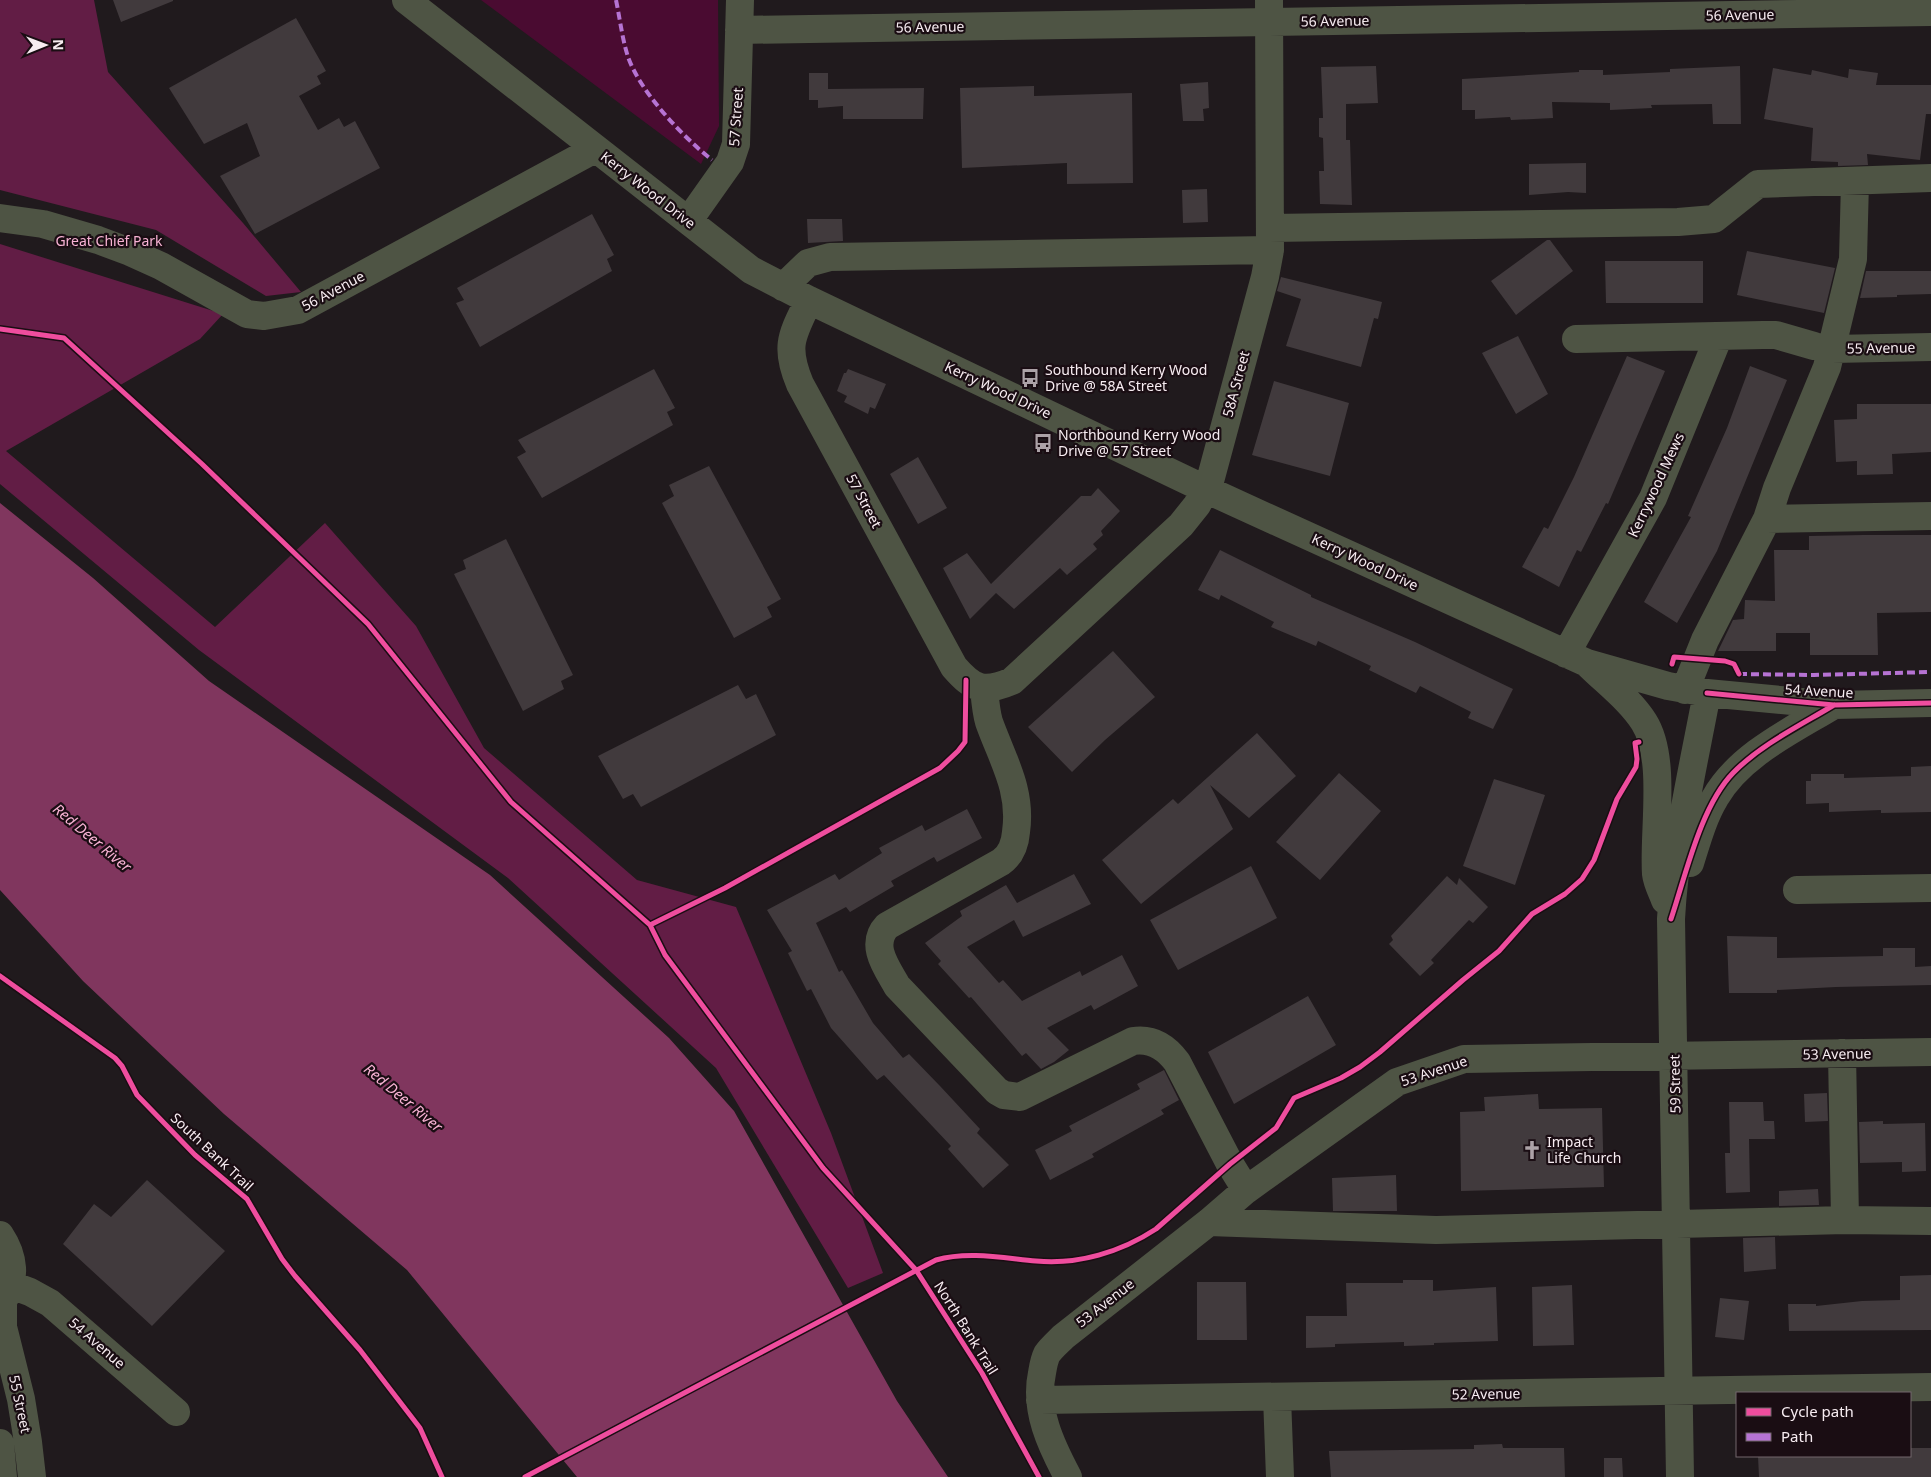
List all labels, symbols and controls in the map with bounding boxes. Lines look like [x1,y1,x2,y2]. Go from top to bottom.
street label: 56 Avenue [1705,4,1775,25]
street label: 56 Avenue [1300,10,1370,31]
street label: 56 Avenue [895,16,965,37]
north arrow [20,20,70,70]
text: N [49,39,68,51]
street label: 57 Street [724,87,747,147]
street label: Kerry Wood Drive [597,147,700,233]
park label: Great Chief Park [55,231,163,250]
street label: 56 Avenue [298,266,368,315]
street label: 55 Avenue [1846,337,1916,358]
street label: 58A Street [1218,349,1253,419]
street label: Kerry Wood Drive [942,357,1055,423]
place label: Southbound Kerry Wood Drive @ 58A Street [1045,360,1207,395]
bus stop icon: Southbound Kerry Wood Drive @ 58A Street [1019,367,1041,389]
place label: Northbound Kerry Wood Drive @ 57 Street [1058,425,1220,460]
street label: Kerrywood Mews [1623,429,1688,540]
bus stop icon: Northbound Kerry Wood Drive @ 57 Street [1032,432,1054,454]
street label: 57 Street [842,470,887,531]
street label: Kerry Wood Drive [1309,529,1422,595]
street label: 54 Avenue [1784,679,1854,702]
water label: Red Deer River [49,799,137,877]
street label: 53 Avenue [1802,1043,1872,1064]
street label: 53 Avenue [1398,1051,1470,1090]
street label: 59 Street [1664,1054,1685,1114]
water label: Red Deer River [360,1059,448,1137]
street label: South Bank Trail [167,1108,258,1195]
place label: Impact Life Church [1547,1132,1621,1167]
church icon: Impact Life Church [1521,1139,1543,1161]
street label: 53 Avenue [1072,1274,1138,1331]
street label: North Bank Trail [930,1277,1003,1378]
street label: 54 Avenue [65,1313,130,1372]
street label: 55 Street [5,1373,36,1435]
street label: 52 Avenue [1451,1383,1521,1404]
legend [1736,1392,1911,1457]
text: Cycle path [1781,1401,1854,1421]
text: Path [1781,1426,1813,1446]

